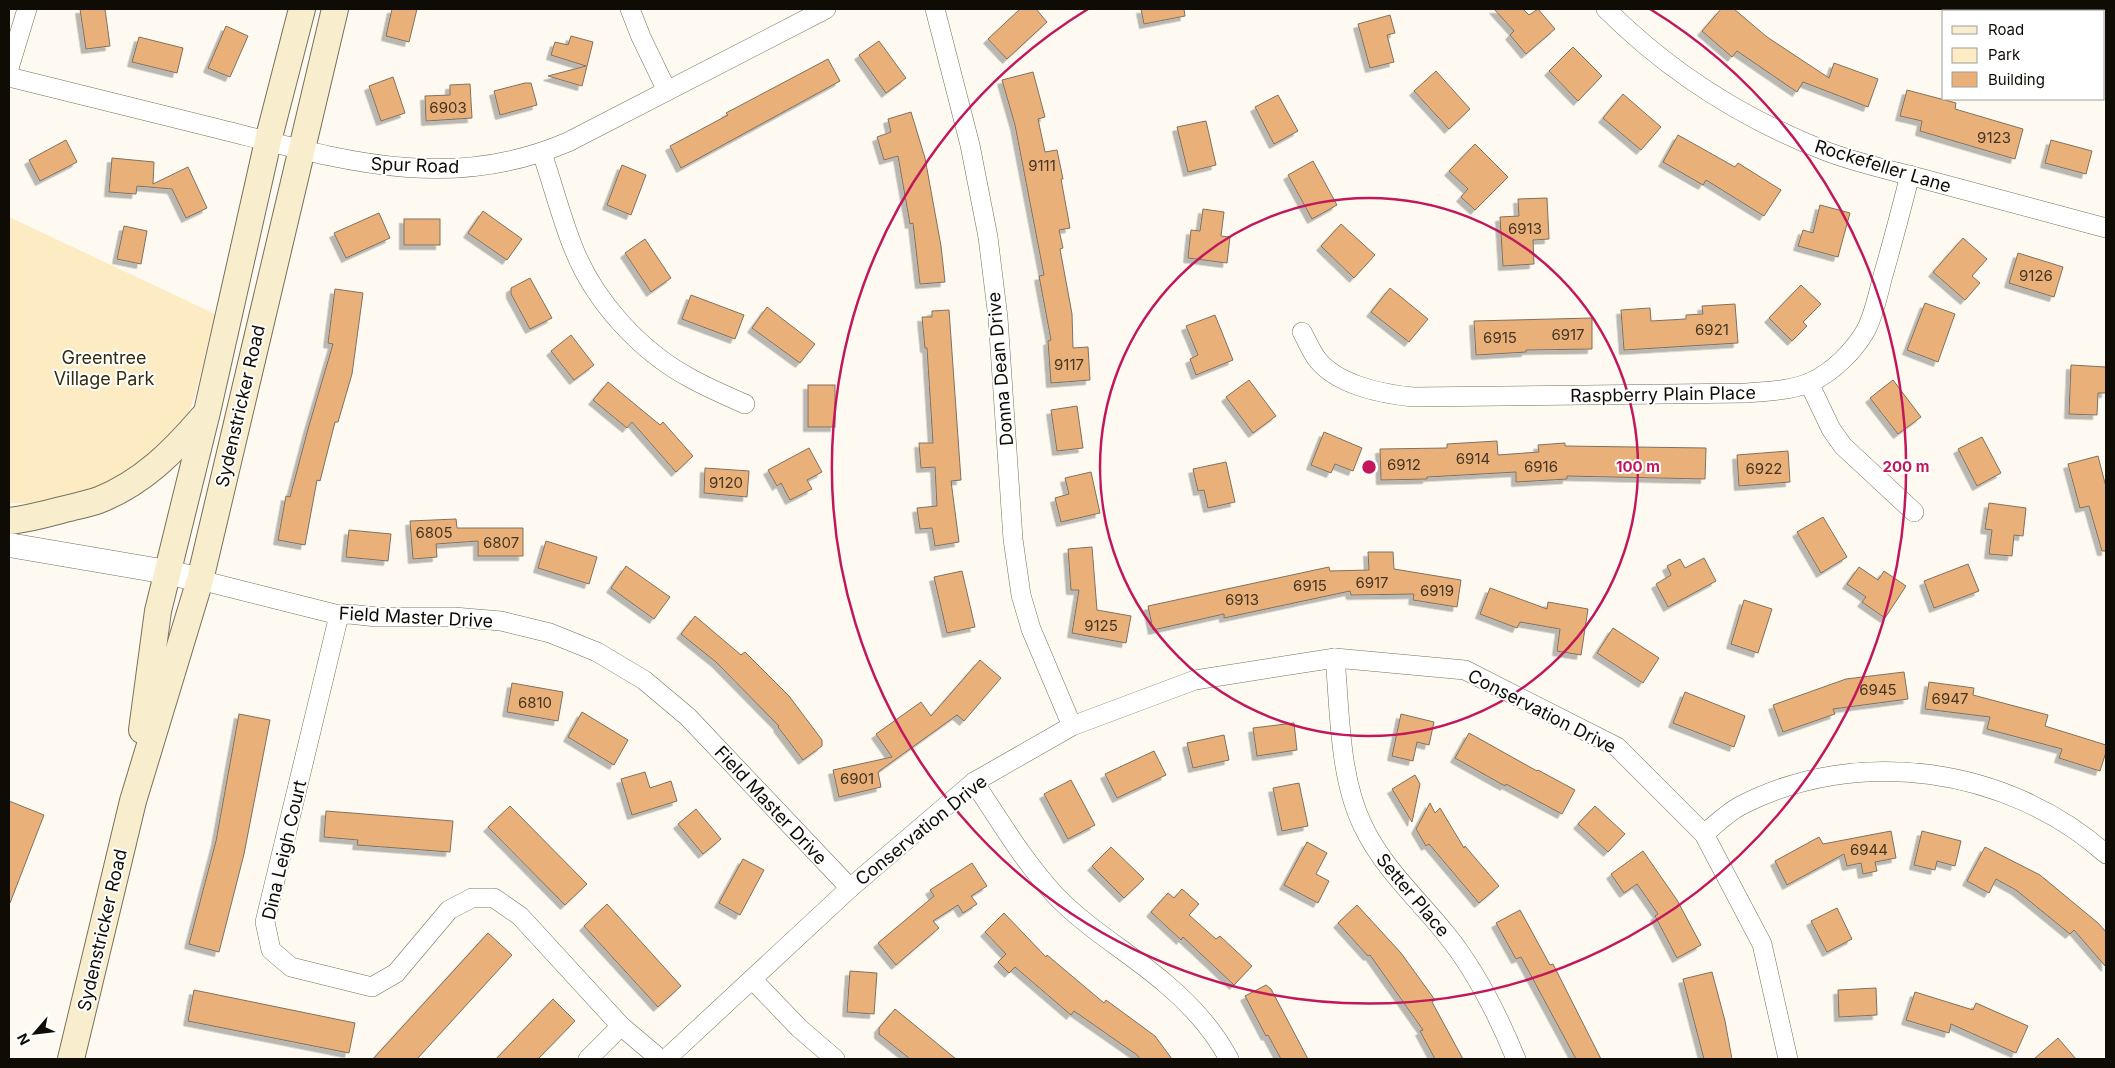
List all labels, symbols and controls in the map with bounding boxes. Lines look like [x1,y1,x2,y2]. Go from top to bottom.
legend [1942,10,2105,100]
text: Road [1988,20,2024,39]
text: Park [1988,45,2021,64]
text: Building [1988,70,2045,89]
house number: 6903 [429,98,467,117]
house number: 9123 [1977,128,2011,147]
street label: Rockefeller Lane [1812,135,1954,197]
street label: Spur Road [370,153,460,177]
house number: 9111 [1028,156,1056,175]
house number: 6913 [1508,219,1542,238]
house number: 9126 [2019,266,2053,285]
street label: Donna Dean Drive [983,291,1017,447]
house number: 6921 [1695,320,1729,339]
street label: Sydenstricker Road [211,323,269,489]
house number: 6917 [1551,325,1585,344]
house number: 6915 [1483,328,1517,347]
park label: Greentree Village Park [54,347,154,389]
house number: 9117 [1054,355,1084,374]
street label: Raspberry Plain Place [1570,382,1756,406]
house number: 6914 [1456,449,1490,468]
house number: 6912 [1387,455,1421,474]
house number: 6916 [1524,457,1558,476]
text: 100 m [1616,457,1660,476]
text: 200 m [1883,457,1929,476]
centre of rings [1360,458,1378,476]
house number: 6922 [1746,459,1782,478]
house number: 9120 [709,473,743,492]
house number: 6805 [415,523,453,542]
house number: 6807 [483,533,519,552]
house number: 6917 [1355,573,1389,592]
house number: 6915 [1293,576,1327,595]
house number: 6919 [1420,581,1454,600]
house number: 6913 [1225,590,1259,609]
street label: Field Master Drive [338,602,494,632]
house number: 9125 [1084,616,1118,635]
street label: Conservation Drive [1465,665,1619,757]
house number: 6945 [1859,680,1897,699]
house number: 6947 [1932,689,1968,708]
house number: 6810 [518,693,552,712]
street label: Field Master Drive [711,741,831,869]
house number: 6901 [840,769,874,788]
street label: Conservation Drive [851,770,991,890]
street label: Dina Leigh Court [258,778,310,922]
house number: 6944 [1850,840,1888,859]
street label: Sydenstricker Road [73,847,131,1013]
street label: Setter Place [1372,849,1454,941]
north arrow [10,1008,60,1058]
text: N [13,1031,33,1048]

